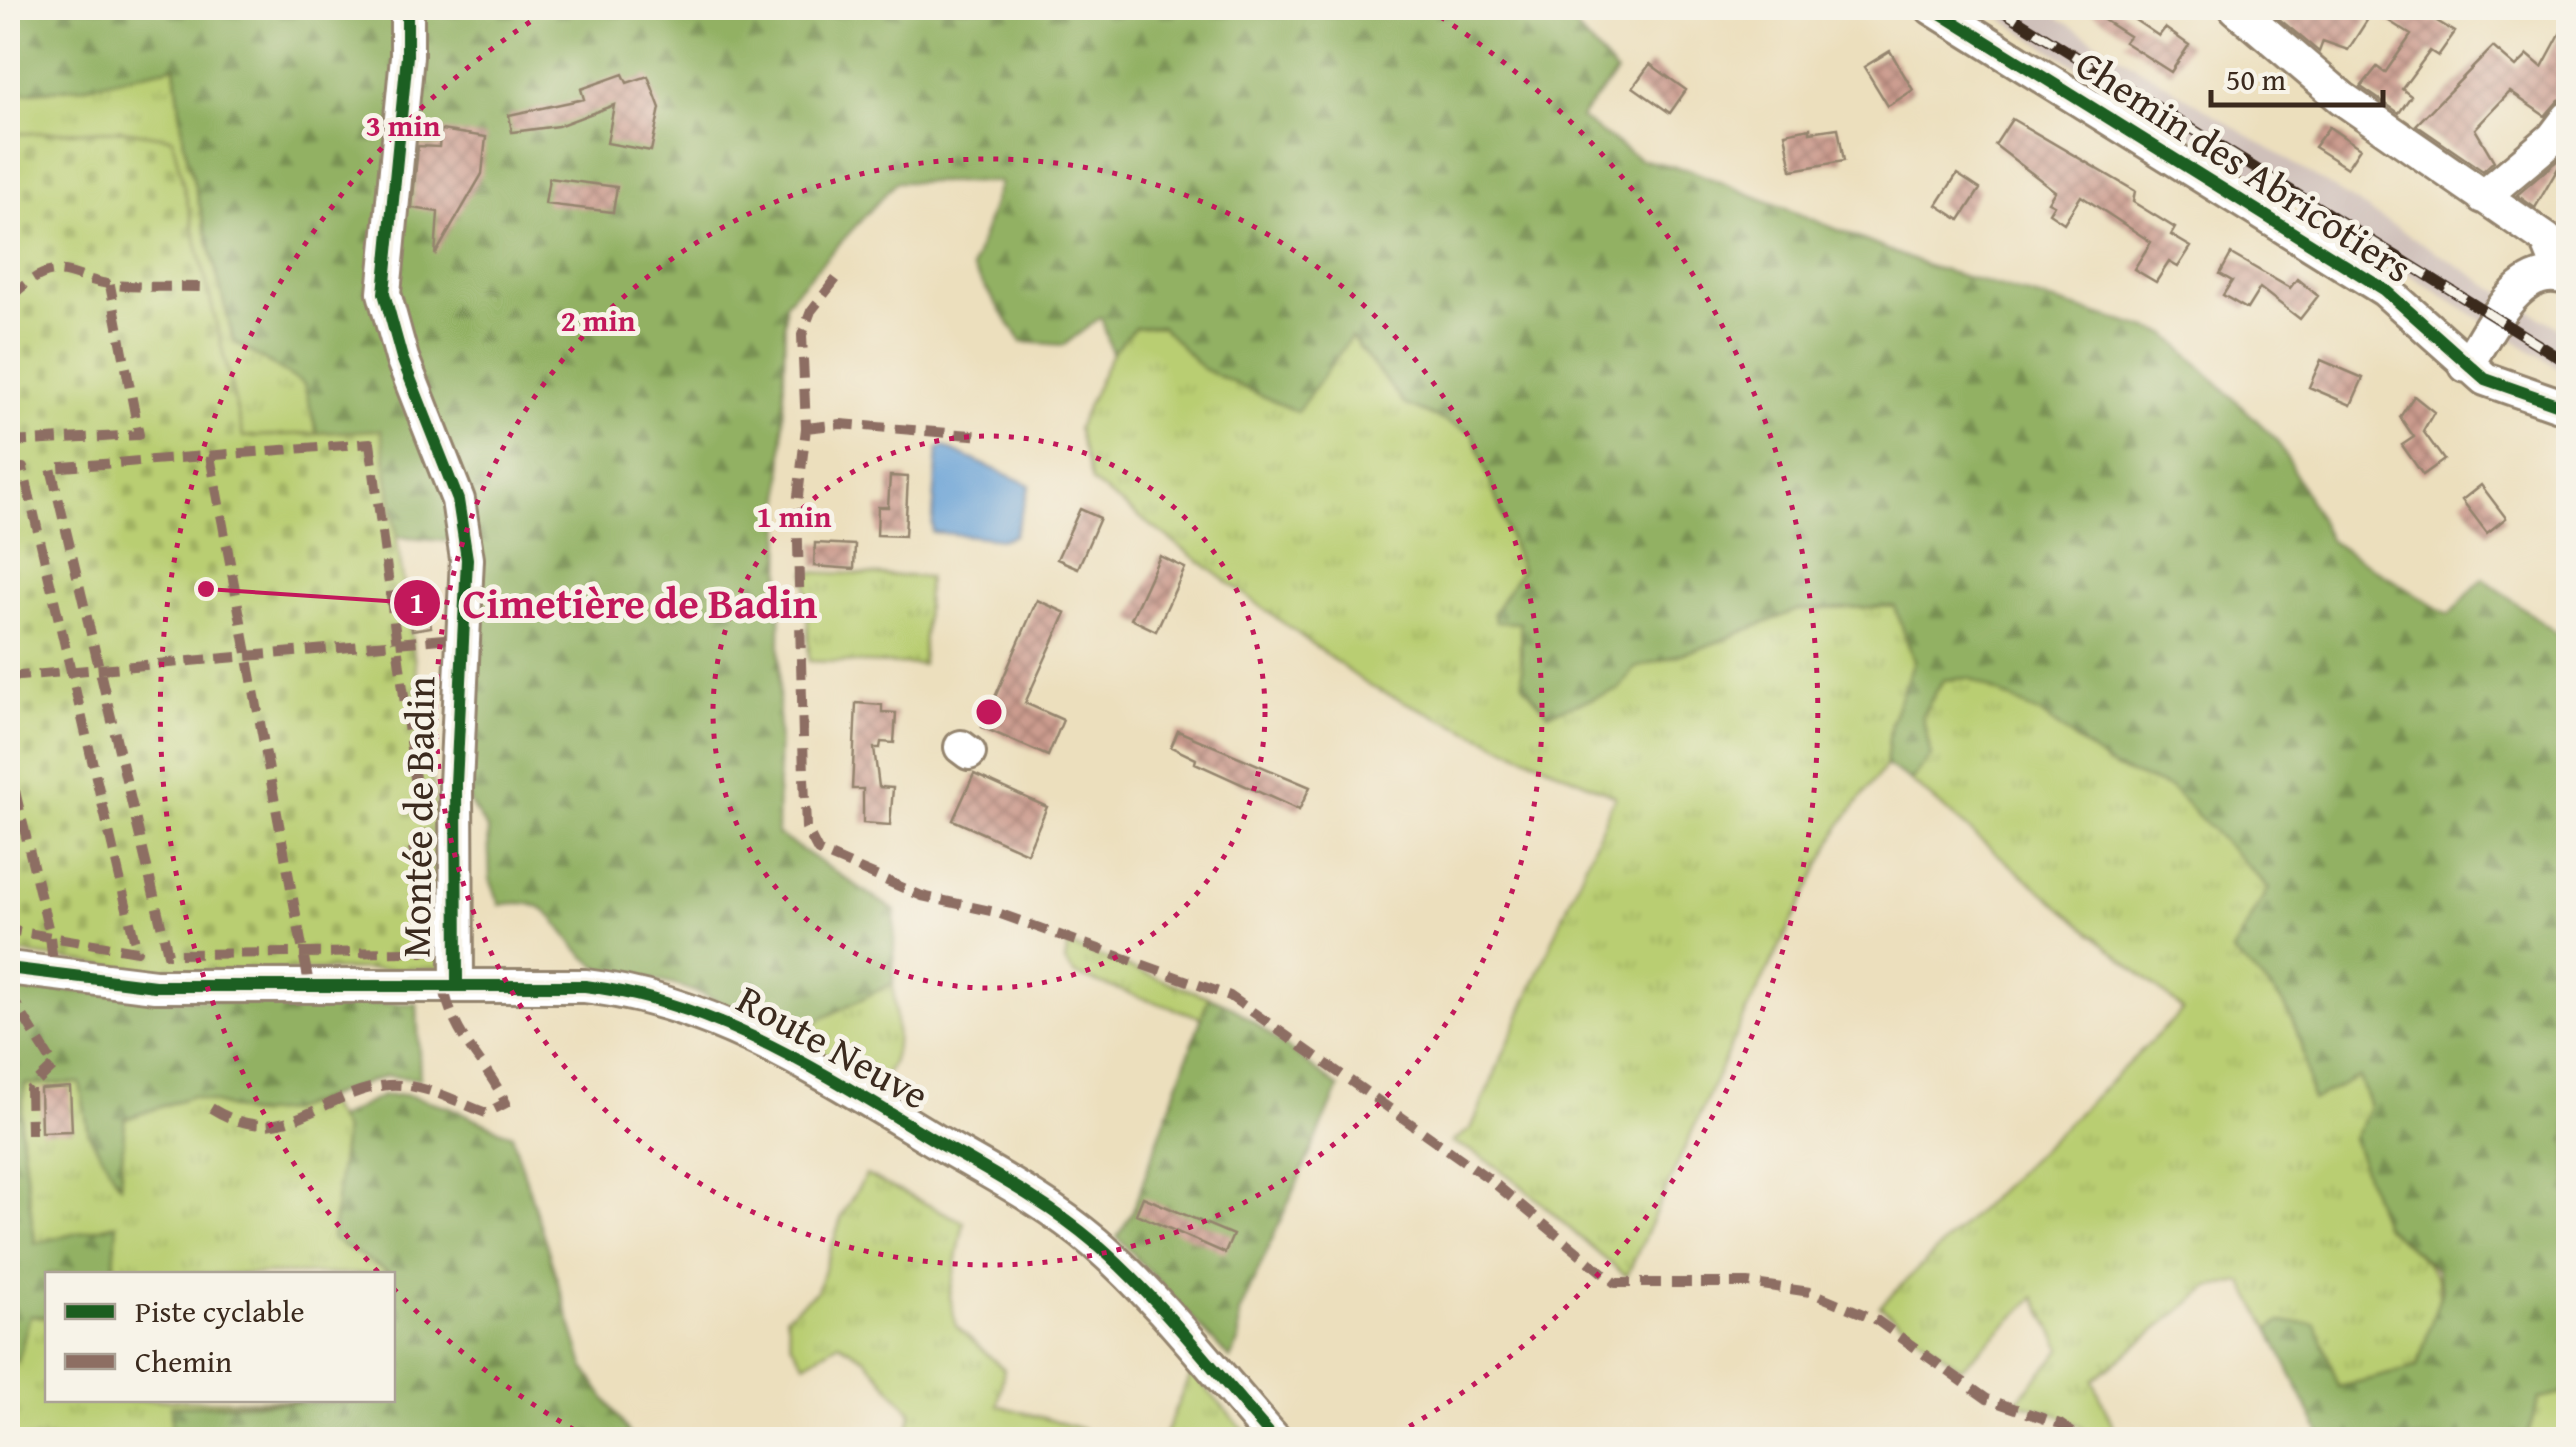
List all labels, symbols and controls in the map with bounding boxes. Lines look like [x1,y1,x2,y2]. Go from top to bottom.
street label: Chemin des Abricotiers [2065,35,2424,297]
scale bar [2211,45,2384,107]
text: 50 m [2226,57,2286,101]
text: 3 min [366,103,441,147]
text: 2 min [561,298,636,342]
text: 1 min [757,494,832,538]
callout: Cimetière de Badin [392,567,837,639]
text: Cimetière de Badin [463,572,818,633]
text: 1 [409,580,425,624]
street label: Montée de Badin [386,676,449,958]
centre of rings [971,694,1007,730]
street label: Route Neuve [727,970,940,1124]
legend [45,1272,395,1402]
text: Piste cyclable [135,1289,304,1333]
text: Chemin [135,1339,232,1383]

